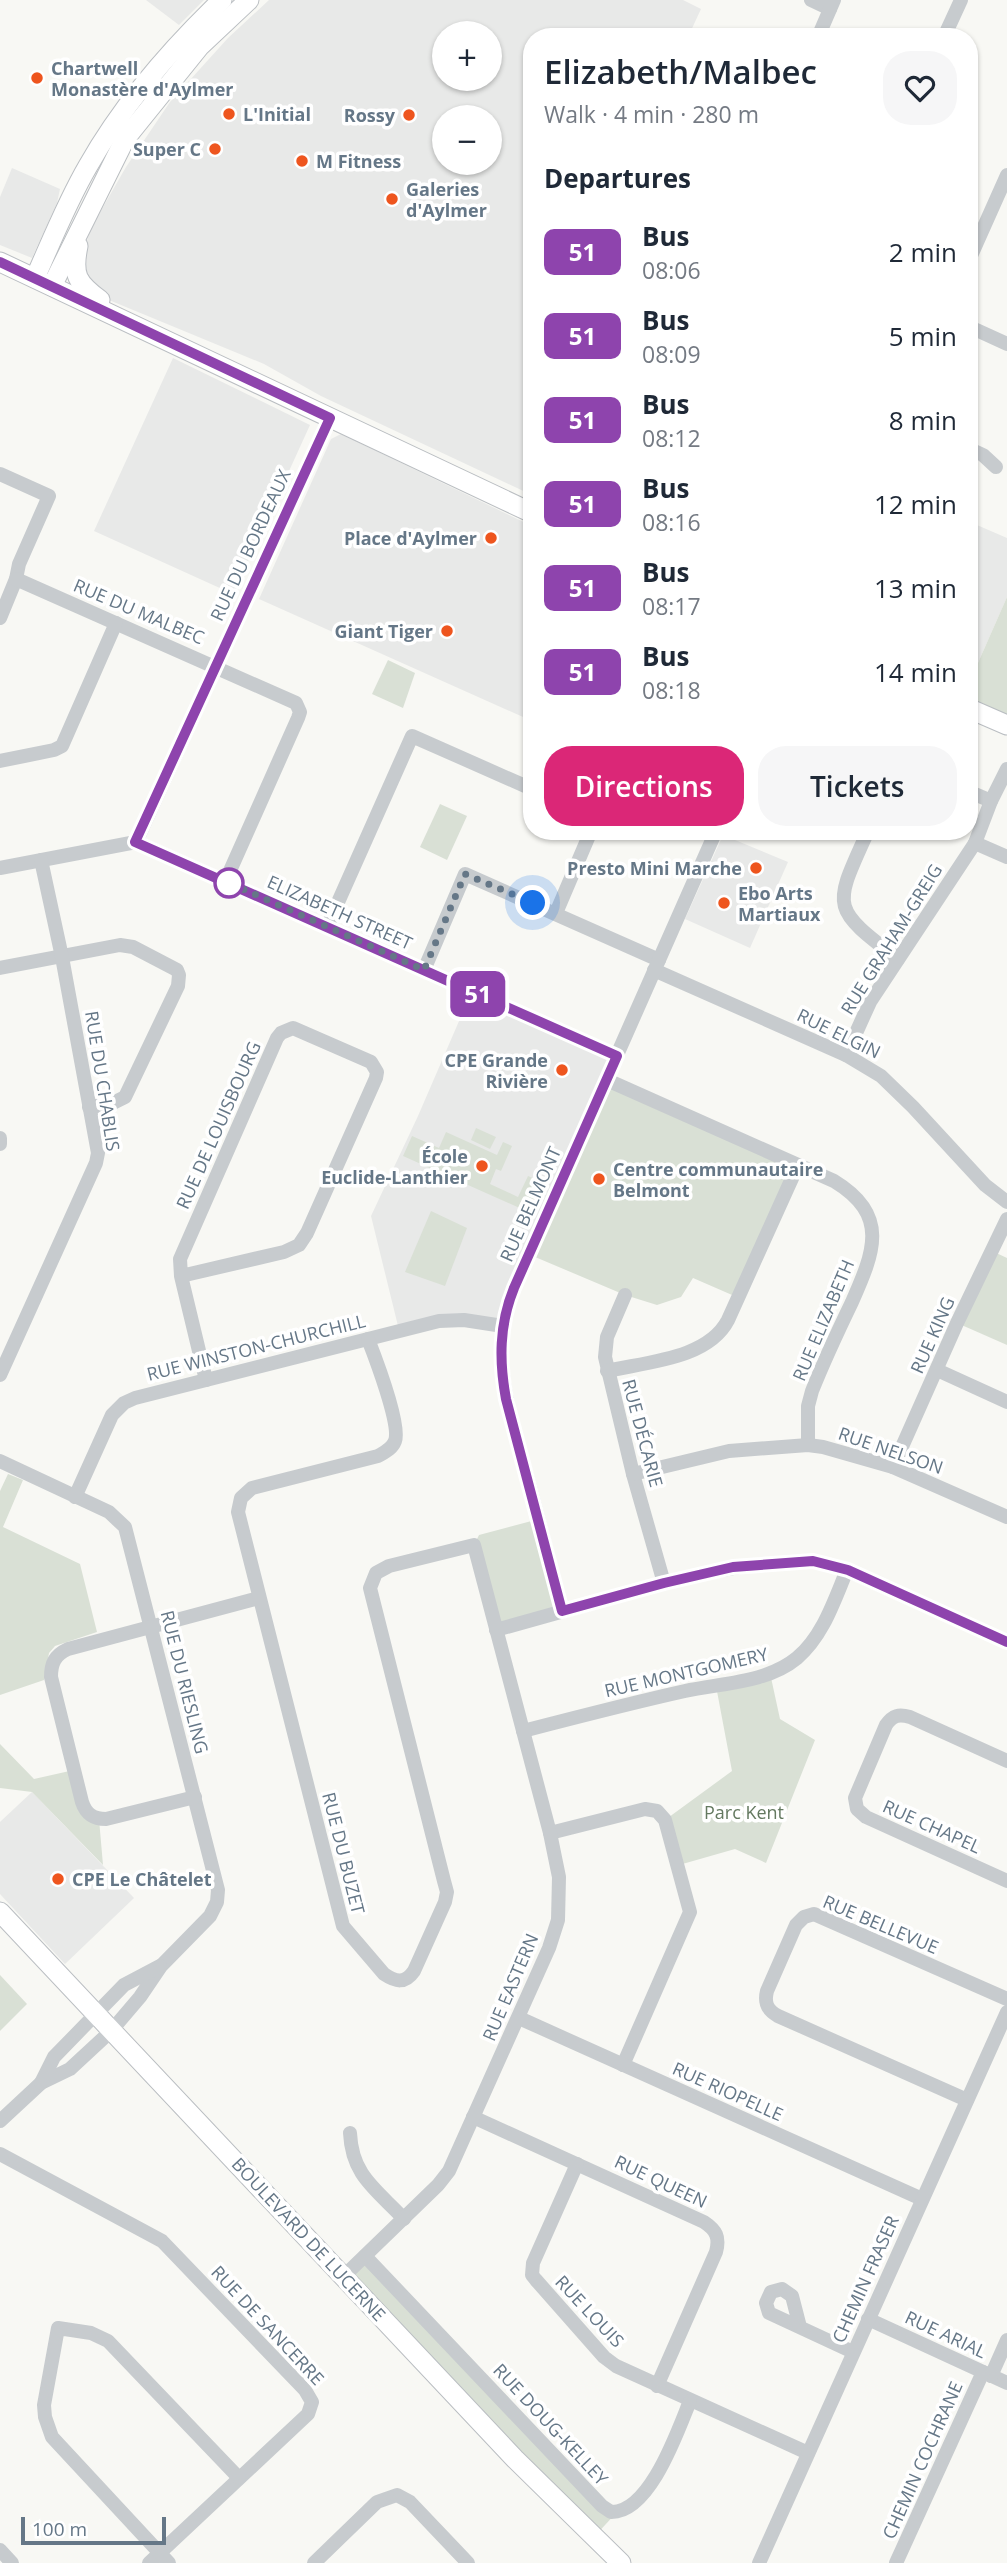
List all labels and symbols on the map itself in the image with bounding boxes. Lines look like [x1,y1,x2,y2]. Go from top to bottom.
place label: Chartwell Monastère d'Aylmer [51,56,234,101]
marker: Chartwell Monastère d'Aylmer [29,70,45,86]
place label: L'Initial [243,102,311,126]
place label: Rossy [344,103,396,127]
marker: L'Initial [221,106,237,122]
marker: Rossy [401,107,417,123]
place label: Super C [133,137,201,161]
marker: Super C [207,141,223,157]
place label: M Fitness [316,149,401,173]
marker: M Fitness [294,153,310,169]
place label: Galeries d'Aylmer [406,177,487,222]
marker: Galeries d'Aylmer [384,191,400,207]
street label: RUE DU BORDEAUX [204,465,296,625]
place label: Place d'Aylmer [344,526,477,550]
marker: Place d'Aylmer [483,530,499,546]
street label: RUE DU MALBEC [70,573,208,649]
place label: Giant Tiger [334,619,433,643]
marker: Giant Tiger [439,623,455,639]
place label: Presto Mini Marche [567,856,742,880]
street label: RUE GRAHAM-GREIG [835,859,947,1019]
marker: Presto Mini Marche [748,860,764,876]
unlabelled marker [214,868,244,898]
street label: ELIZABETH STREET [264,869,416,955]
place label: Ebo Arts Martiaux [738,881,821,926]
your location [515,885,550,920]
marker: Ebo Arts Martiaux [716,895,732,911]
line badge: 51 [447,971,510,1017]
street label: RUE ELGIN [793,1002,885,1064]
street label: RUE DU CHABLIS [80,1009,126,1153]
street label: RUE DE LOUISBOURG [170,1037,266,1213]
place label: CPE Grande Rivière [445,1048,548,1093]
marker: CPE Grande Rivière [554,1062,570,1078]
street label: RUE BELMONT [494,1143,566,1265]
place label: École Euclide-Lanthier [321,1144,468,1189]
place label: Centre communautaire Belmont [613,1157,823,1202]
marker: École Euclide-Lanthier [474,1158,490,1174]
marker: Centre communautaire Belmont [591,1171,607,1187]
street label: RUE ELIZABETH [787,1256,859,1384]
street label: RUE KING [904,1293,960,1377]
street label: RUE WINSTON-CHURCHILL [144,1308,368,1386]
street label: RUE DÉCARIE [617,1376,669,1490]
street label: RUE NELSON [835,1421,947,1479]
street label: RUE DU RIESLING [156,1608,214,1756]
street label: RUE MONTGOMERY [602,1641,771,1702]
street label: RUE DU BUZET [317,1790,371,1917]
street label: RUE CHAPEL [879,1794,985,1858]
park label: Parc Kent [704,1800,784,1824]
place label: CPE Le Châtelet [72,1867,212,1891]
marker: CPE Le Châtelet [50,1871,66,1887]
street label: RUE BELLEVUE [820,1889,942,1959]
street label: RUE EASTERN [477,1929,543,2045]
street label: RUE RIOPELLE [669,2056,787,2126]
street label: RUE QUEEN [611,2149,711,2213]
street label: BOULEVARD DE LUCERNE [227,2152,391,2326]
street label: CHEMIN FRASER [826,2212,904,2346]
street label: RUE DE SANCERRE [206,2260,330,2390]
street label: RUE LOUIS [550,2270,630,2352]
street label: RUE ARIAL [901,2305,991,2363]
street label: RUE DOUG-KELLEY [488,2358,614,2491]
street label: CHEMIN COCHRANE [876,2377,968,2543]
scale bar [21,2514,166,2546]

